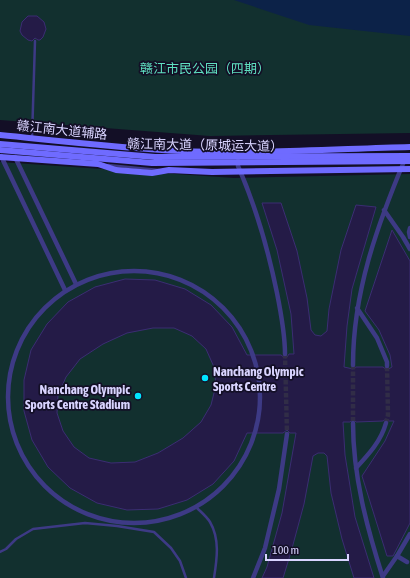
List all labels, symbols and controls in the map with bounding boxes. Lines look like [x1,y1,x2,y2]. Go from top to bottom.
park label: 赣江市民公园（四期） [140,61,270,76]
street label: 赣江南大道辅路 [16,118,108,142]
street label: 赣江南大道（原城运大道） [127,136,283,154]
place label: Nanchang Olympic Sports Centre [213,364,304,394]
marker: Nanchang Olympic Sports Centre [200,373,210,383]
place label: Nanchang Olympic Sports Centre Stadium [25,382,130,412]
marker: Nanchang Olympic Sports Centre Stadium [133,391,143,401]
scale bar [266,536,348,562]
text: 100 m [272,543,299,557]

